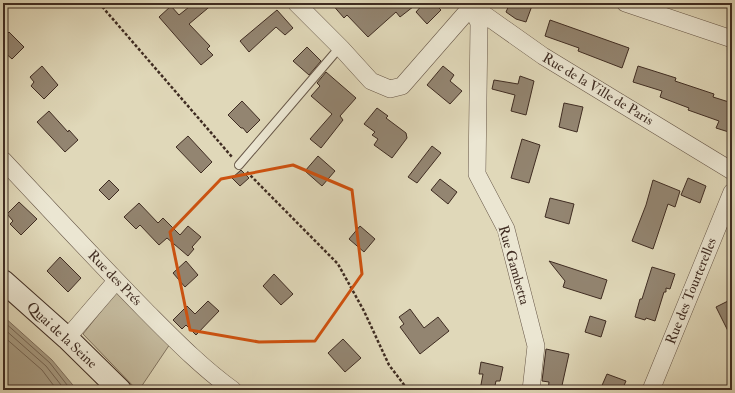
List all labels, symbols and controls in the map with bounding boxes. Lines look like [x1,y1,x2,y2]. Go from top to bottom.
street label: Rue de la Ville de Paris [539,49,657,129]
street label: Rue Gambetta [495,223,534,307]
street label: Rue des Tourterelles [662,235,720,347]
street label: Rue des Prés [84,247,146,309]
street label: Quai de la Seine [23,298,101,372]

